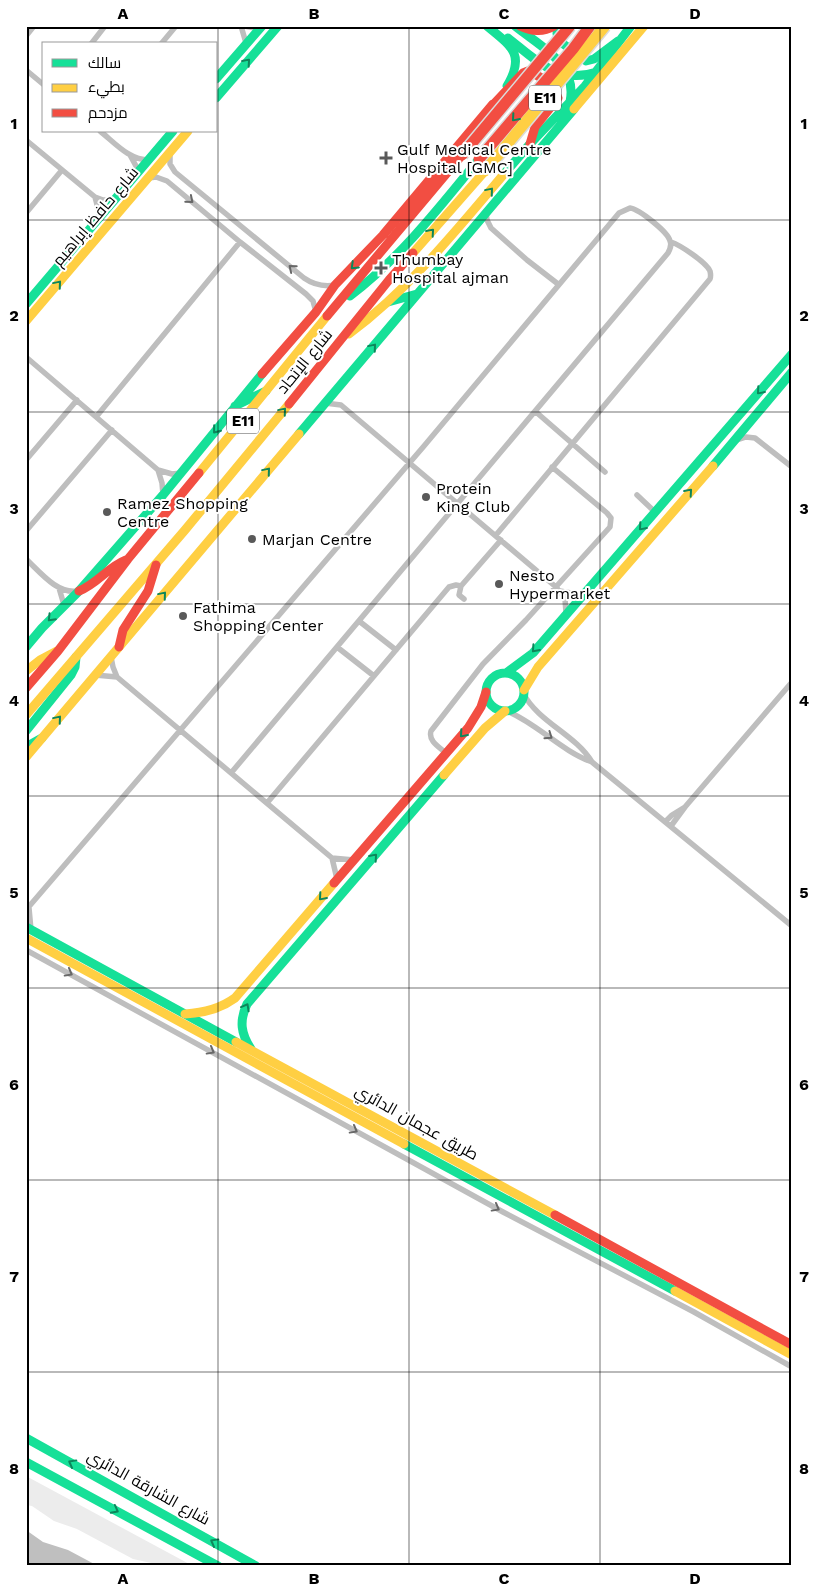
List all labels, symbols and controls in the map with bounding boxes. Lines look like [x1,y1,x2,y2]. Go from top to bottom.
text: A [118,4,129,23]
text: B [309,4,320,23]
text: C [499,4,510,23]
text: D [689,4,701,23]
legend [42,42,218,132]
text: سالك [88,54,121,72]
one-way arrow [241,59,250,68]
text: بطيء [88,78,125,99]
road number: E11 [529,86,561,110]
text: مزدحم [88,104,128,123]
one-way arrow [511,112,520,121]
text: 1 [11,114,17,133]
text: 1 [801,114,807,133]
place label: Gulf Medical Centre Hospital [GMC] [397,140,552,177]
marker: Gulf Medical Centre Hospital [GMC] [379,151,393,165]
street label: شارع حافظ إبراهيم [48,163,144,271]
one-way arrow [484,187,493,196]
one-way arrow [184,194,193,203]
one-way arrow [425,229,434,238]
place label: Thumbay Hospital ajman [392,250,509,287]
one-way arrow [351,260,360,269]
marker: Thumbay Hospital ajman [374,261,388,275]
one-way arrow [289,266,298,274]
one-way arrow [52,281,61,290]
text: 2 [9,306,19,325]
text: 2 [799,306,809,325]
street label: شارع الإتحاد [273,325,338,399]
one-way arrow [367,344,376,353]
one-way arrow [757,385,766,394]
road number: E11 [227,408,259,434]
one-way arrow [278,408,286,417]
one-way arrow [213,424,221,433]
one-way arrow [262,468,270,477]
place label: Protein King Club [436,479,510,516]
one-way arrow [684,489,693,498]
marker: Protein King Club [420,491,432,503]
place label: Ramez Shopping Centre [117,494,248,531]
text: 3 [9,499,19,518]
text: 3 [799,499,809,518]
marker: Ramez Shopping Centre [101,506,113,518]
one-way arrow [639,521,648,530]
place label: Marjan Centre [262,530,372,549]
marker: Marjan Centre [246,533,258,545]
place label: Nesto Hypermarket [509,566,610,603]
marker: Nesto Hypermarket [493,578,505,590]
one-way arrow [157,592,166,601]
place label: Fathima Shopping Center [193,598,324,635]
marker: Fathima Shopping Center [177,610,189,622]
one-way arrow [48,613,57,622]
one-way arrow [532,644,541,653]
text: 4 [9,691,19,710]
text: 4 [799,691,809,710]
one-way arrow [52,716,61,725]
one-way arrow [459,729,468,738]
one-way arrow [543,730,553,739]
one-way arrow [368,853,377,862]
text: 5 [9,883,19,902]
text: 5 [799,883,809,902]
one-way arrow [319,891,328,900]
one-way arrow [64,967,73,977]
one-way arrow [240,1003,250,1012]
one-way arrow [206,1045,215,1055]
text: 6 [9,1075,19,1094]
text: 6 [799,1075,809,1094]
street label: طريق عجمان الدائري [350,1081,482,1168]
one-way arrow [349,1123,358,1133]
one-way arrow [491,1202,500,1212]
text: 7 [9,1267,19,1286]
text: 7 [799,1267,809,1286]
street label: شارع الشارقة الدائري [82,1446,213,1533]
text: 8 [9,1459,19,1478]
one-way arrow [68,1459,77,1469]
text: 8 [799,1459,809,1478]
one-way arrow [110,1504,119,1514]
one-way arrow [210,1538,219,1548]
text: A [118,1569,129,1588]
text: B [309,1569,320,1588]
text: C [499,1569,510,1588]
text: D [689,1569,701,1588]

